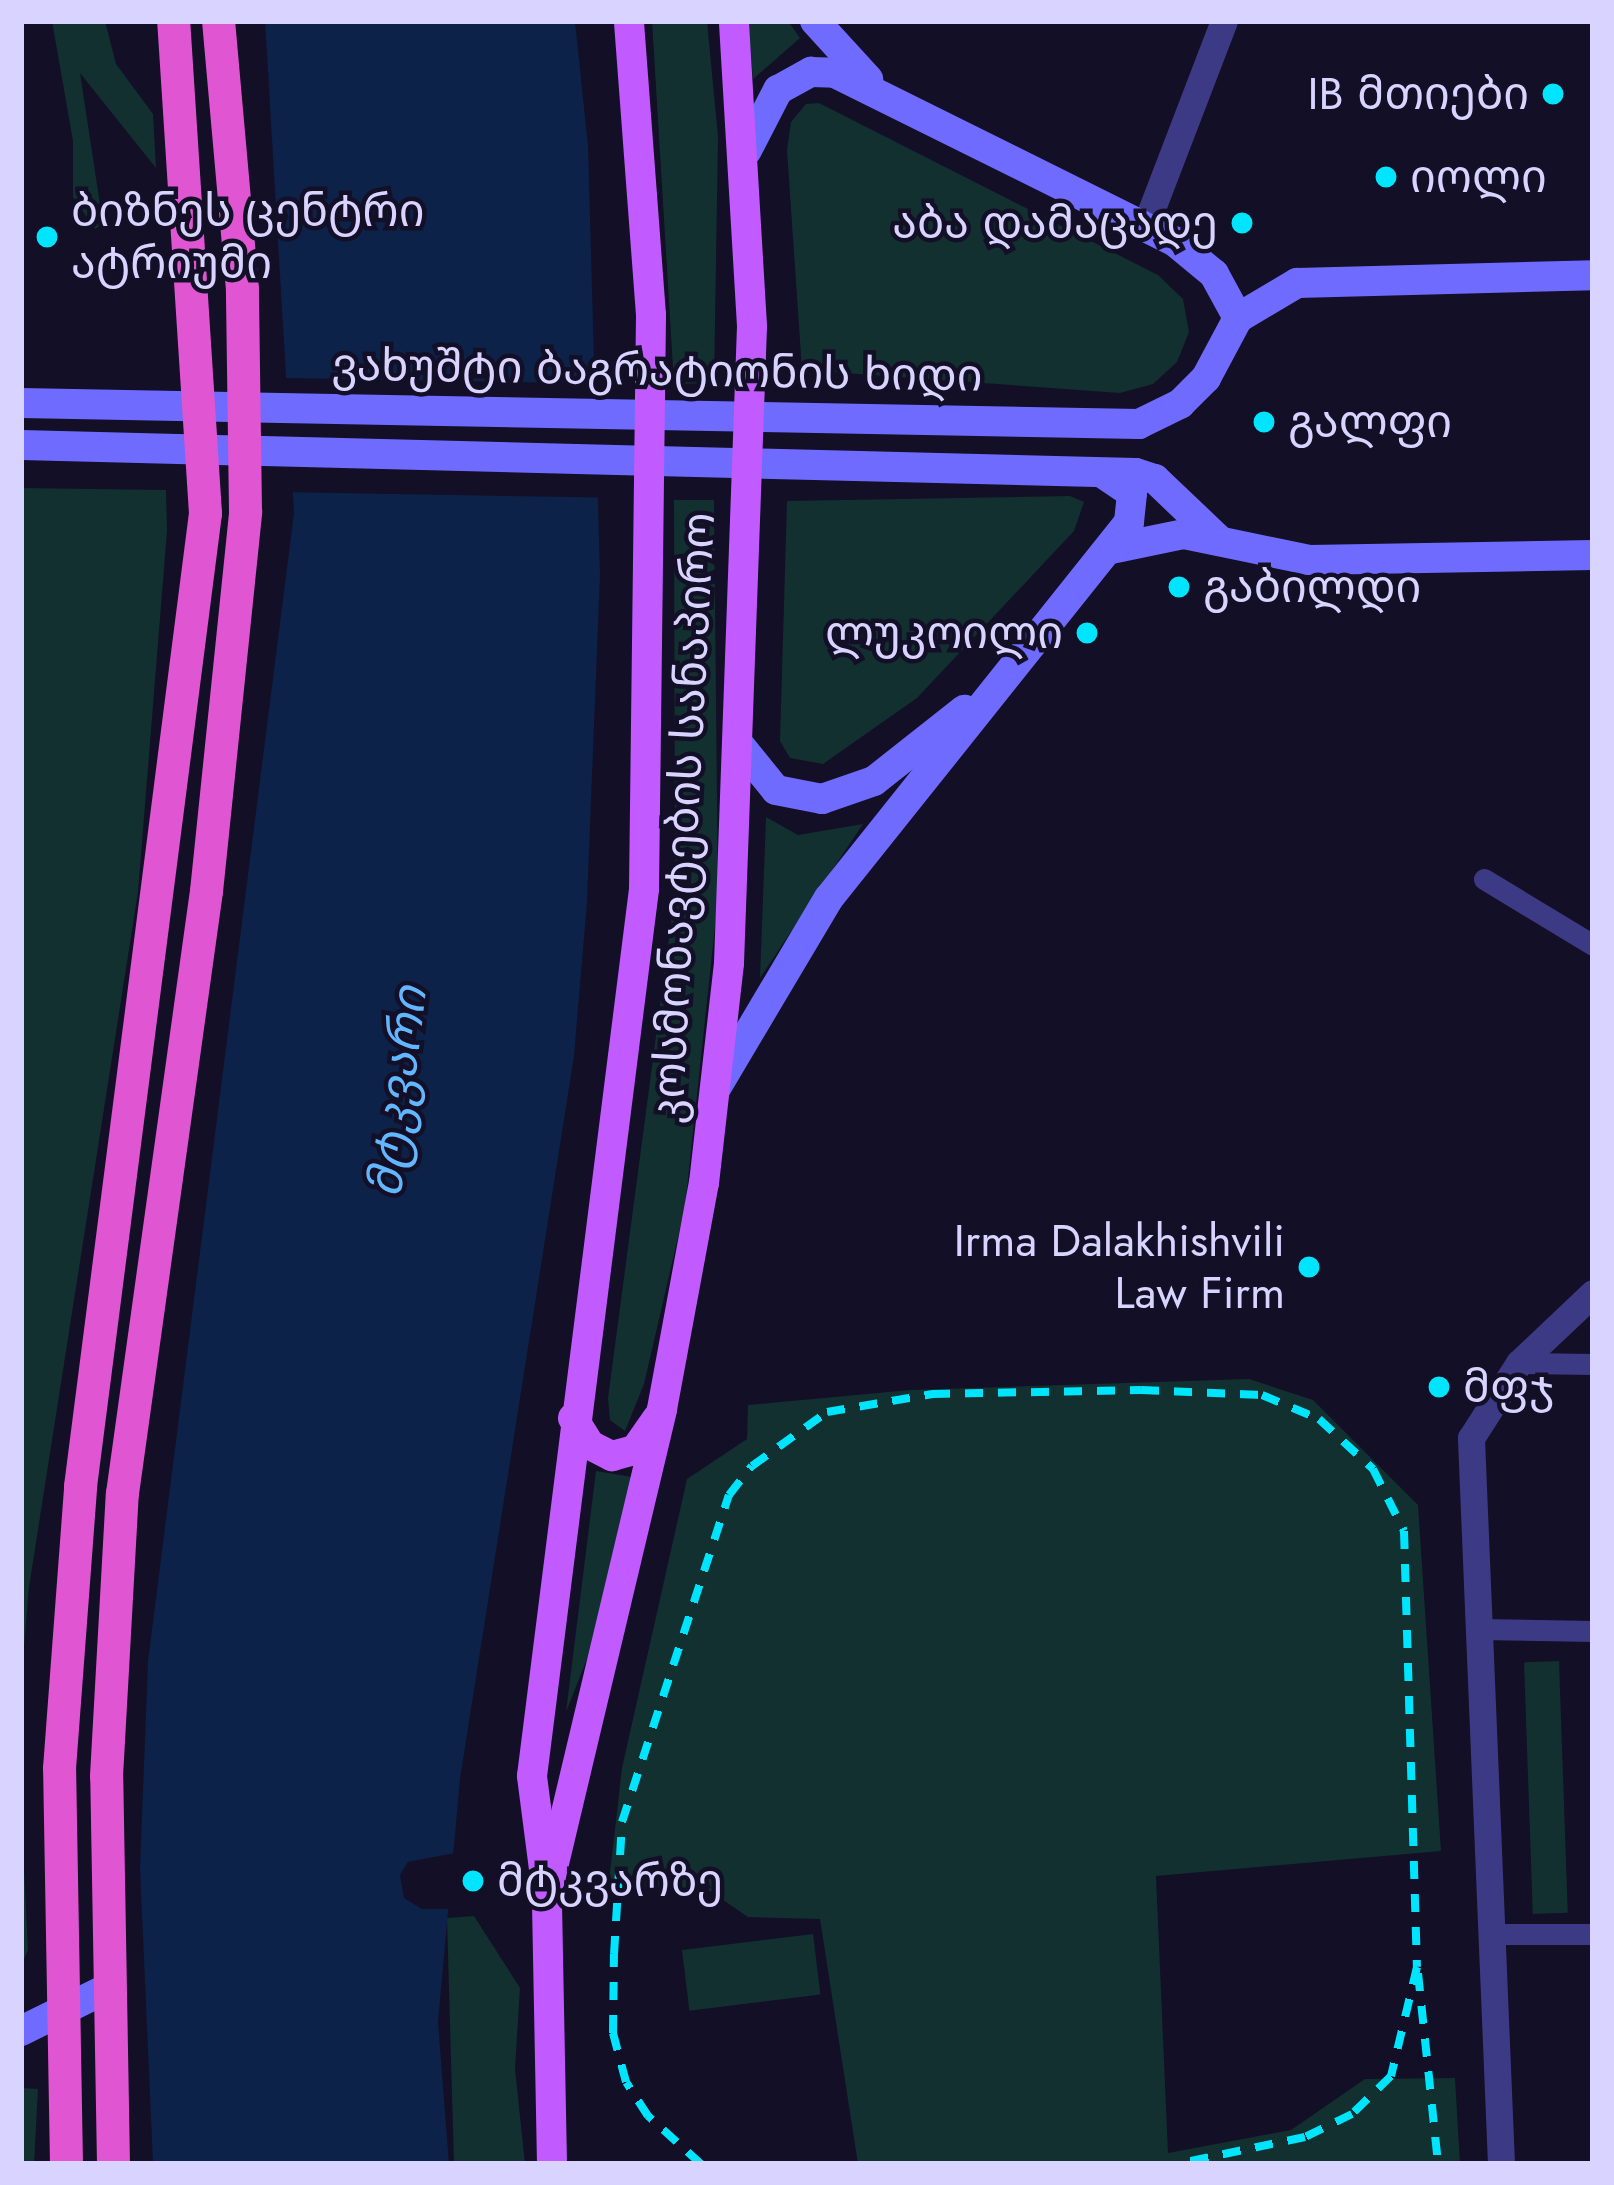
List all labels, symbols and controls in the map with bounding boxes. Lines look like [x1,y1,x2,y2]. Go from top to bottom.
place label: IB მთიები [1308,67,1529,121]
marker: IB მთიები [1540,81,1566,107]
place label: იოლი [1410,150,1547,204]
marker: იოლი [1373,164,1399,190]
place label: ბიზნეს ცენტრი ატრიუმი [71,184,425,290]
place label: აბა დამაცადე [892,196,1218,250]
marker: აბა დამაცადე [1229,210,1255,236]
marker: ბიზნეს ცენტრი ატრიუმი [34,224,60,250]
street label: ვახუშტი ბაგრატიონის ხიდი [331,337,983,403]
place label: გალფი [1288,395,1452,449]
marker: გალფი [1251,409,1277,435]
street label: კოსმონავტების სანაპირო [640,511,726,1125]
place label: გაბილდი [1203,560,1421,614]
marker: გაბილდი [1166,574,1192,600]
place label: ლუკოილი [825,606,1063,660]
marker: ლუკოილი [1074,620,1100,646]
water label: მტკვარი [356,983,438,1201]
place label: Irma Dalakhishvili Law Firm [954,1214,1285,1320]
marker: Irma Dalakhishvili Law Firm [1296,1254,1322,1280]
place label: მფჯ [1463,1360,1554,1414]
marker: მფჯ [1426,1374,1452,1400]
place label: მტკვარზე [497,1854,723,1908]
marker: მტკვარზე [460,1868,486,1894]

